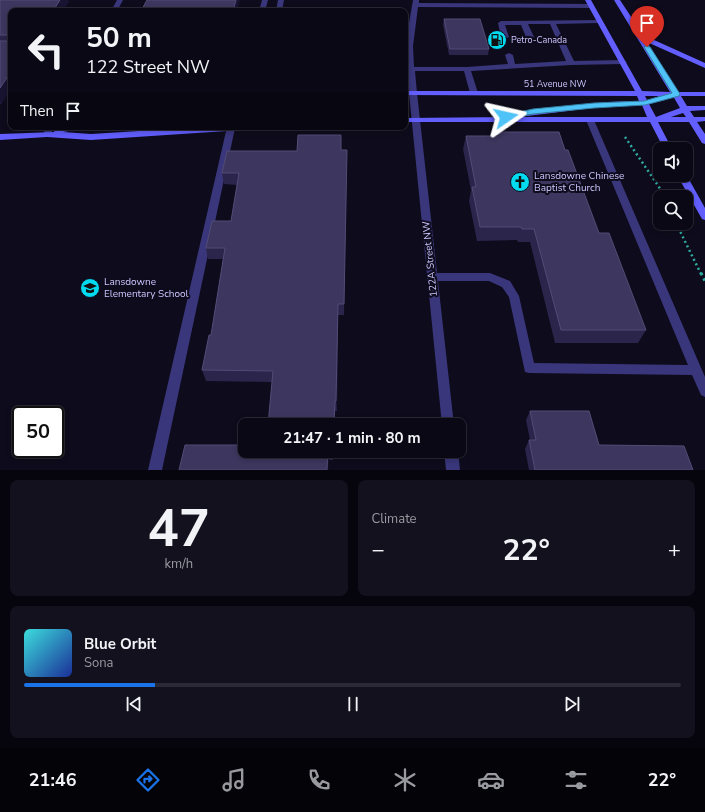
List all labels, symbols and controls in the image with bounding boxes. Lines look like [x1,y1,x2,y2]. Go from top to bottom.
pin [630,6,664,47]
icon: arrive [636,12,658,34]
text: 50 m [86,19,152,57]
icon: left [20,24,72,76]
fuel station icon: Petro-Canada [486,29,508,51]
place label: Petro-Canada [511,34,567,46]
text: 122 Street NW [86,55,210,79]
street label: 51 Avenue NW [524,78,586,90]
position arrow [485,96,527,138]
icon: arrive [62,100,84,122]
text: Then [20,101,54,121]
map controls [653,142,693,230]
button: sound [653,142,693,182]
place label: Lansdowne Chinese Baptist Church [534,169,624,195]
church icon: Lansdowne Chinese Baptist Church [509,171,531,193]
button: search [653,190,693,230]
street label: 122A Street NW [419,220,441,298]
place label: Lansdowne Elementary School [104,275,189,301]
school or university icon: Lansdowne Elementary School [79,277,101,299]
speed limit sign: 50 [12,406,64,458]
text: 21:47 · 1 min · 80 m [283,428,421,448]
text: 47 [148,493,210,564]
text: Climate [372,510,417,528]
text: 22° [503,530,550,571]
text: − [372,535,385,565]
text: + [668,535,681,565]
text: km/h [164,555,193,573]
text: Blue Orbit [84,634,156,654]
text: Sona [84,654,114,672]
icon: previous [123,693,145,715]
icon: pause [342,693,364,715]
icon: next [561,693,583,715]
icon: directions [134,766,162,794]
icon: music [220,766,248,794]
icon: phone [305,766,333,794]
icon: climate [391,766,419,794]
icon: car [477,766,505,794]
icon: filters [562,766,590,794]
text: 21:46 [29,768,76,792]
text: 22° [648,768,676,792]

